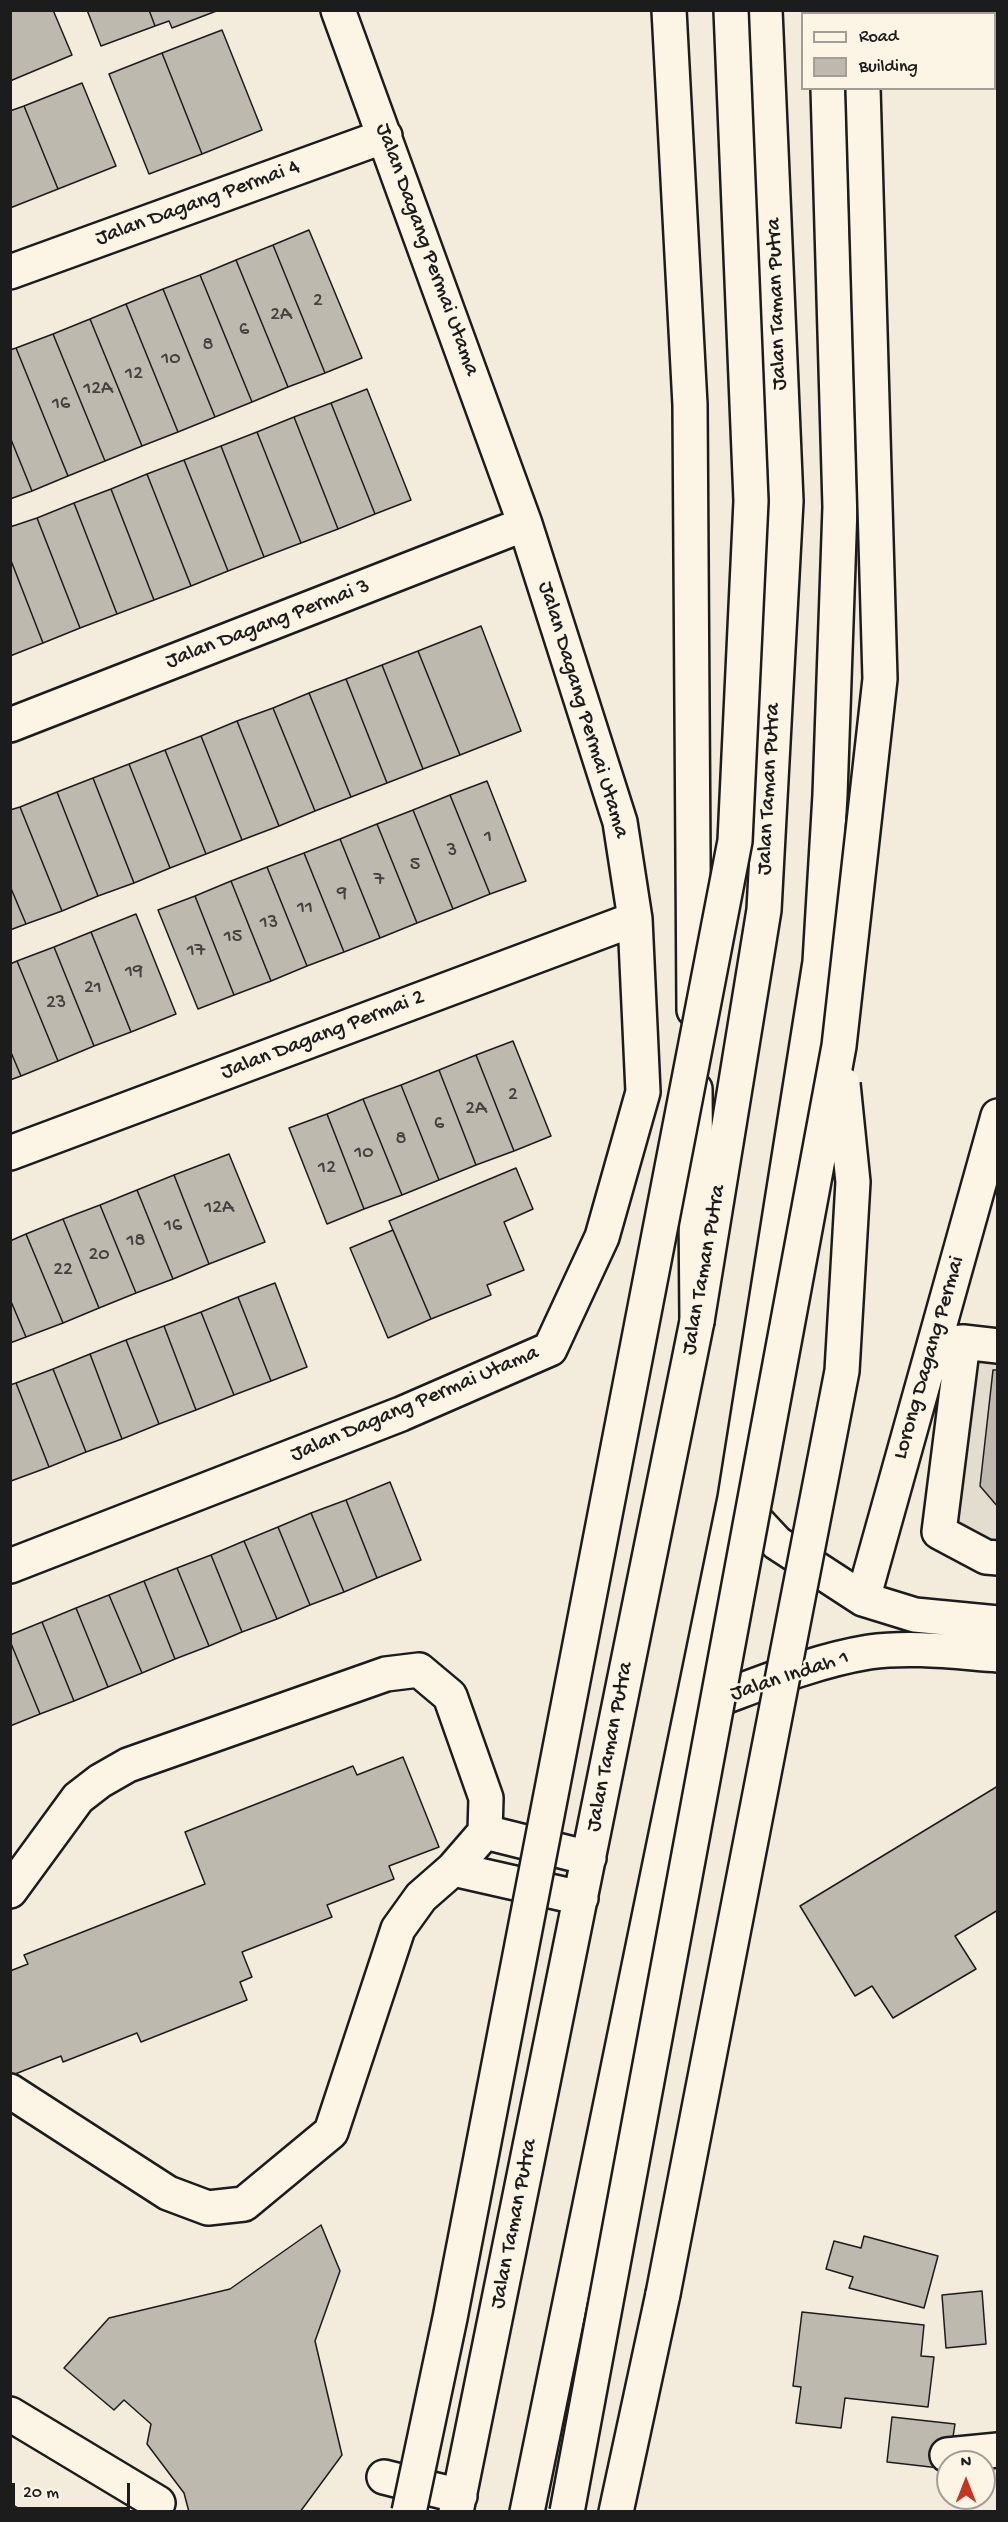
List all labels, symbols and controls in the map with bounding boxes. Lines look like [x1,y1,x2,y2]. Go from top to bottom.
legend [801,12,996,90]
text: Road [859,27,898,48]
text: Building [859,57,918,78]
street label: Jalan Dagang Permai Utama [368,120,484,380]
street label: Jalan Dagang Permai 4 [92,155,304,253]
street label: Jalan Taman Putra [762,217,794,391]
house number: 2 [313,290,323,314]
house number: 2A [270,304,292,328]
house number: 6 [239,319,249,343]
house number: 8 [203,334,213,358]
house number: 10 [161,348,181,372]
house number: 12 [125,363,143,387]
house number: 12A [83,378,113,402]
house number: 16 [52,393,70,417]
street label: Jalan Dagang Permai 3 [162,574,374,676]
street label: Jalan Dagang Permai Utama [530,579,634,841]
street label: Jalan Taman Putra [752,702,788,876]
house number: 1 [484,826,492,850]
house number: 3 [447,840,457,864]
house number: 5 [410,854,420,878]
house number: 7 [374,869,384,893]
house number: 9 [337,883,347,907]
house number: 11 [297,897,313,921]
house number: 13 [260,912,278,936]
house number: 15 [224,926,242,950]
house number: 17 [187,940,205,964]
house number: 19 [125,961,143,985]
house number: 21 [84,977,102,1001]
street label: Jalan Dagang Permai 2 [217,985,429,1087]
house number: 23 [46,992,66,1016]
house number: 2 [508,1084,518,1108]
house number: 2A [465,1098,487,1122]
house number: 6 [434,1113,444,1137]
house number: 8 [396,1128,406,1152]
house number: 10 [354,1142,374,1166]
house number: 12 [318,1157,336,1181]
street label: Jalan Taman Putra [677,1183,733,1357]
house number: 12A [204,1197,234,1221]
house number: 16 [164,1215,182,1239]
house number: 18 [126,1230,146,1254]
house number: 20 [88,1244,110,1268]
street label: Lorong Dagang Permai [888,1253,972,1463]
house number: 22 [53,1259,73,1283]
street label: Jalan Dagang Permai Utama [287,1341,543,1469]
street label: Jalan Indah 1 [727,1645,853,1709]
street label: Jalan Taman Putra [582,1660,640,1834]
street label: Jalan Taman Putra [486,2137,544,2311]
north arrow [936,2450,996,2510]
text: N [961,2454,971,2473]
scale bar [15,2471,134,2509]
text: 20 m [23,2483,59,2504]

